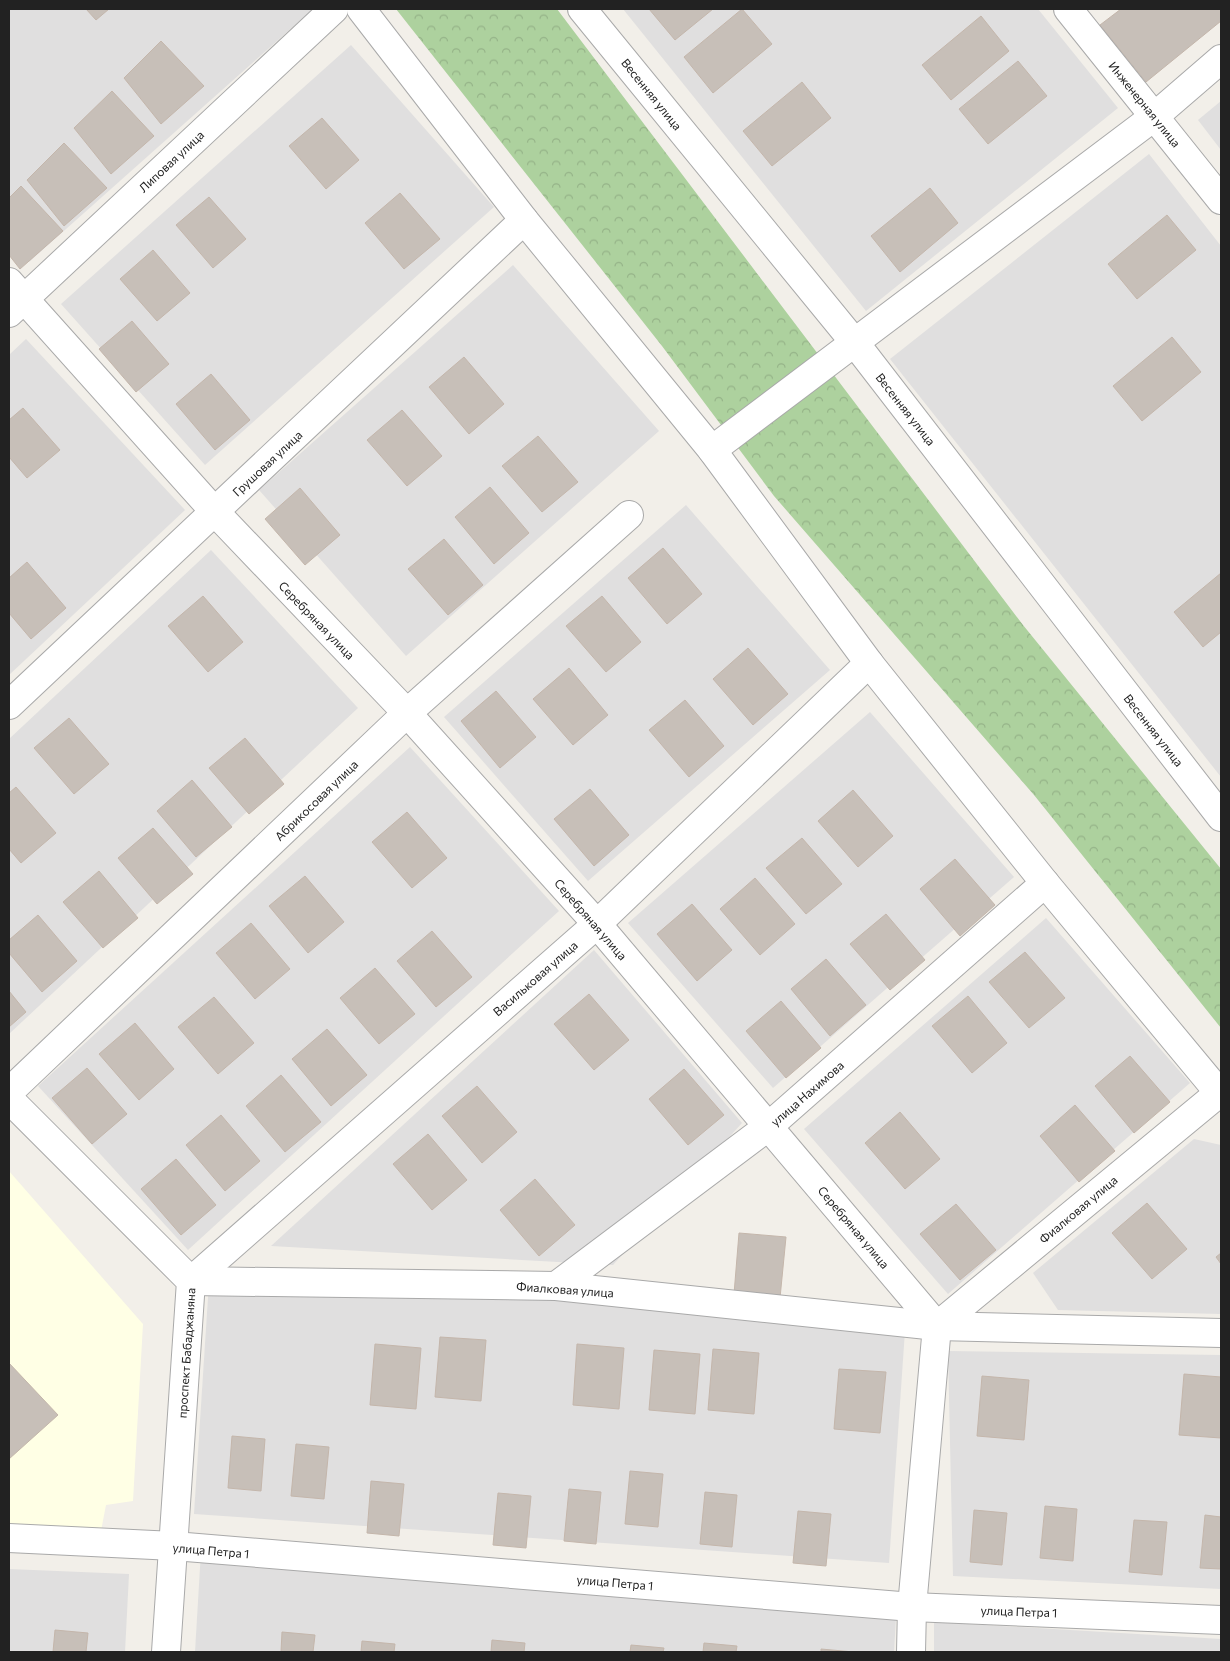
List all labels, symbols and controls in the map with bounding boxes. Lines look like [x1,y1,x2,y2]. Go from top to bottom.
street label: Весенняя улица [619,55,685,133]
street label: Инженерная улица [1106,58,1184,150]
street label: Липовая улица [136,127,206,195]
street label: Весенняя улица [873,370,939,448]
street label: Грушовая улица [229,427,305,499]
street label: Серебряная улица [276,578,358,662]
street label: Весенняя улица [1121,691,1187,769]
street label: Абрикосовая улица [272,757,360,843]
street label: Серебряная улица [552,876,630,962]
street label: Васильковая улица [490,938,580,1018]
street label: улица Нахимова [768,1058,846,1128]
street label: Фиалковая улица [1036,1172,1120,1246]
street label: Серебряная улица [816,1183,892,1271]
street label: Фиалковая улица [516,1279,614,1299]
street label: проспект Бабаджаняна [174,1287,198,1419]
street label: улица Петра 1 [172,1540,250,1560]
street label: улица Петра 1 [576,1572,654,1592]
street label: улица Петра 1 [980,1603,1058,1619]

